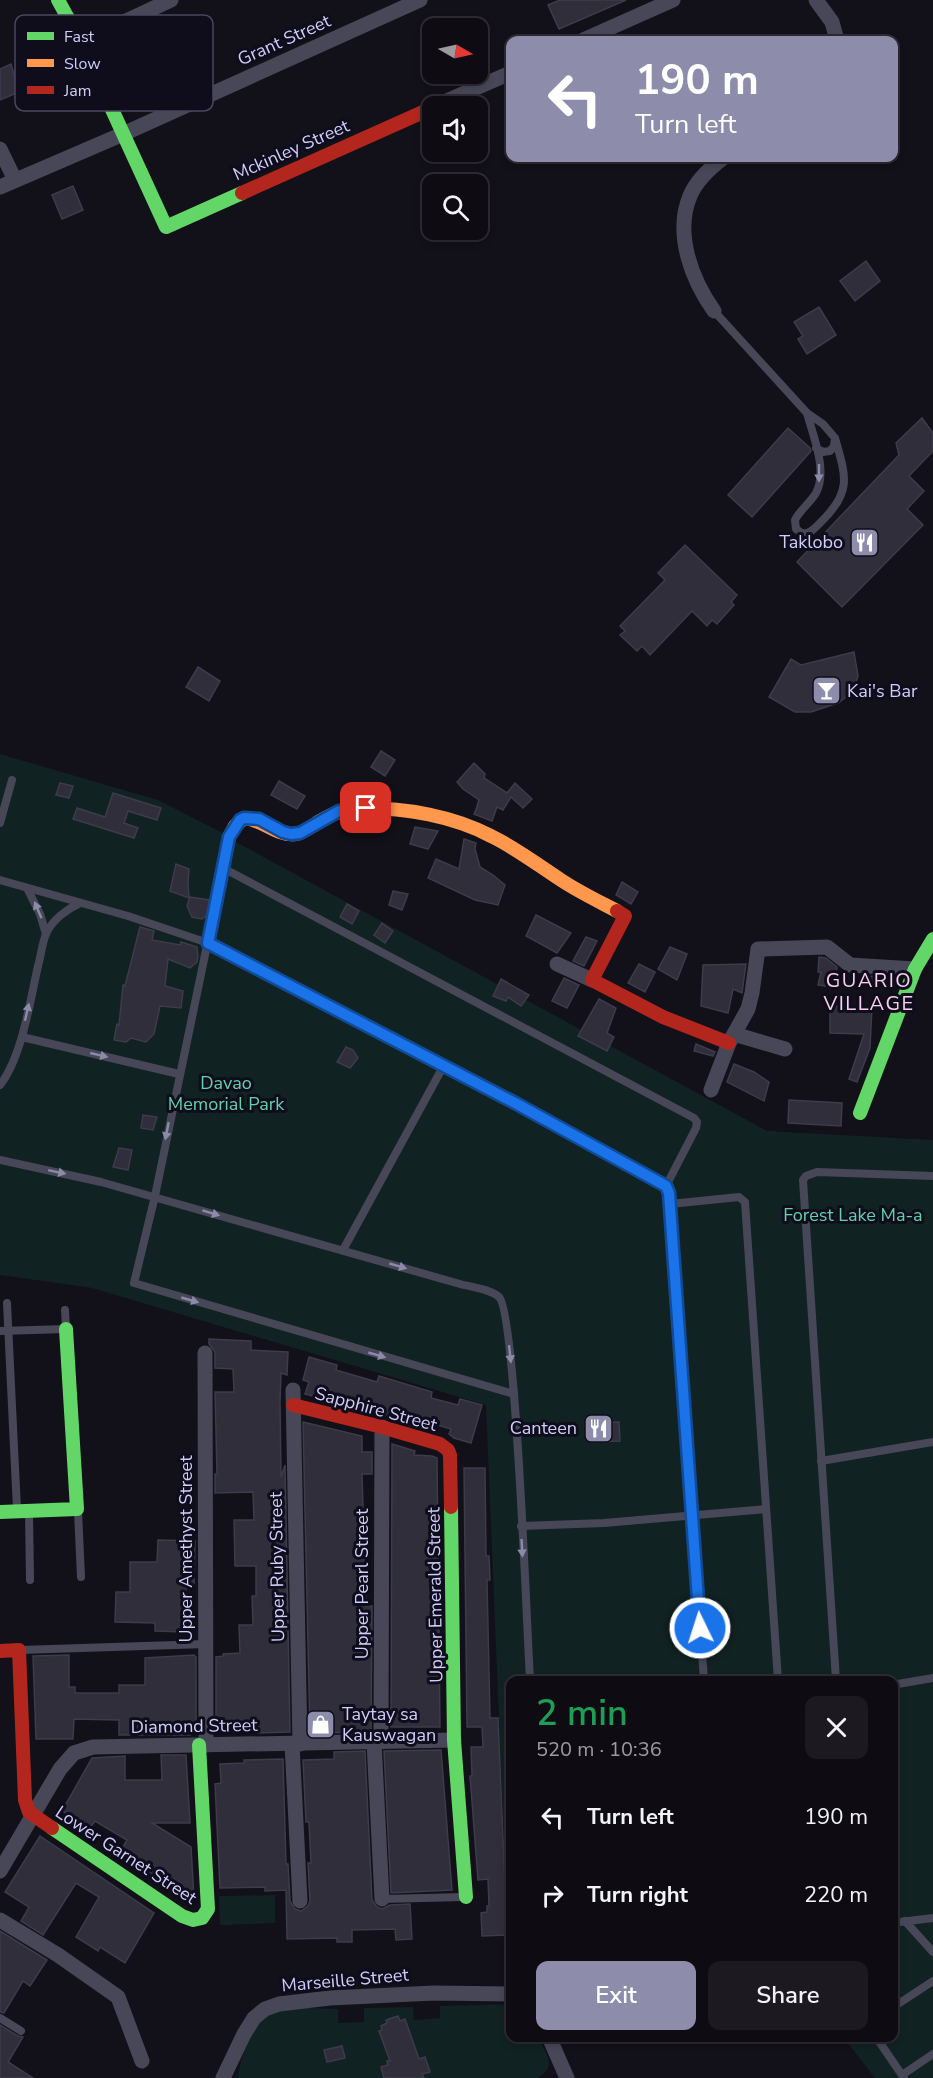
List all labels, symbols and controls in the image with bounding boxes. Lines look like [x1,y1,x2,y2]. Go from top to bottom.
street label: Grant Street [234,9,335,71]
legend [15,15,213,111]
north arrow [422,18,488,84]
map controls [422,18,488,240]
text: Fast [64,26,95,48]
text: 190 m [635,52,759,109]
text: Slow [64,53,101,75]
icon: left [536,60,614,138]
text: Jam [63,80,91,102]
button: sound [422,96,488,162]
text: Turn left [635,106,736,143]
street label: Mckinley Street [229,113,354,186]
button: search [422,174,488,240]
one-way arrow [814,464,824,483]
restaurant icon: Taklobo [848,526,880,558]
place label: Taklobo [779,530,843,554]
bar icon: Kai's Bar [810,675,842,707]
place label: Kai's Bar [847,679,918,703]
pin [340,782,391,833]
icon: arrive [349,791,382,824]
one-way arrow [33,901,43,919]
district label: GUARIO VILLAGE [822,967,915,1017]
one-way arrow [23,1002,33,1021]
one-way arrow [90,1050,108,1060]
park label: Davao Memorial Park [168,1071,285,1116]
one-way arrow [162,1122,172,1141]
one-way arrow [48,1168,66,1178]
park label: Forest Lake Ma-a [783,1203,923,1227]
one-way arrow [202,1209,220,1218]
one-way arrow [389,1262,407,1271]
one-way arrow [181,1296,199,1305]
one-way arrow [505,1344,515,1363]
one-way arrow [368,1351,386,1360]
street label: Sapphire Street [312,1381,440,1437]
restaurant icon: Canteen [582,1412,614,1444]
place label: Canteen [510,1416,577,1440]
street label: Upper Amethyst Street [174,1455,198,1642]
street label: Upper Ruby Street [264,1491,290,1642]
street label: Upper Emerald Street [421,1506,449,1683]
street label: Upper Pearl Street [350,1508,374,1659]
one-way arrow [518,1539,527,1558]
position arrow [668,1596,732,1660]
text: 2 min [536,1689,628,1738]
button: close [805,1696,868,1759]
place label: Taytay sa Kauswagan [342,1702,436,1747]
shop icon: Taytay sa Kauswagan [305,1708,337,1740]
street label: Diamond Street [130,1713,258,1739]
text: 520 m · 10:36 [536,1736,662,1763]
street label: Lower Garnet Street [51,1800,202,1910]
icon: left [536,1801,569,1834]
text: Turn left [587,1802,674,1832]
text: 190 m [804,1802,868,1832]
icon: right [536,1879,569,1912]
text: Turn right [587,1880,688,1910]
text: 220 m [804,1880,868,1910]
button: Exit [536,1961,696,2030]
button: Share [708,1961,868,2030]
street label: Marseille Street [280,1962,410,1998]

